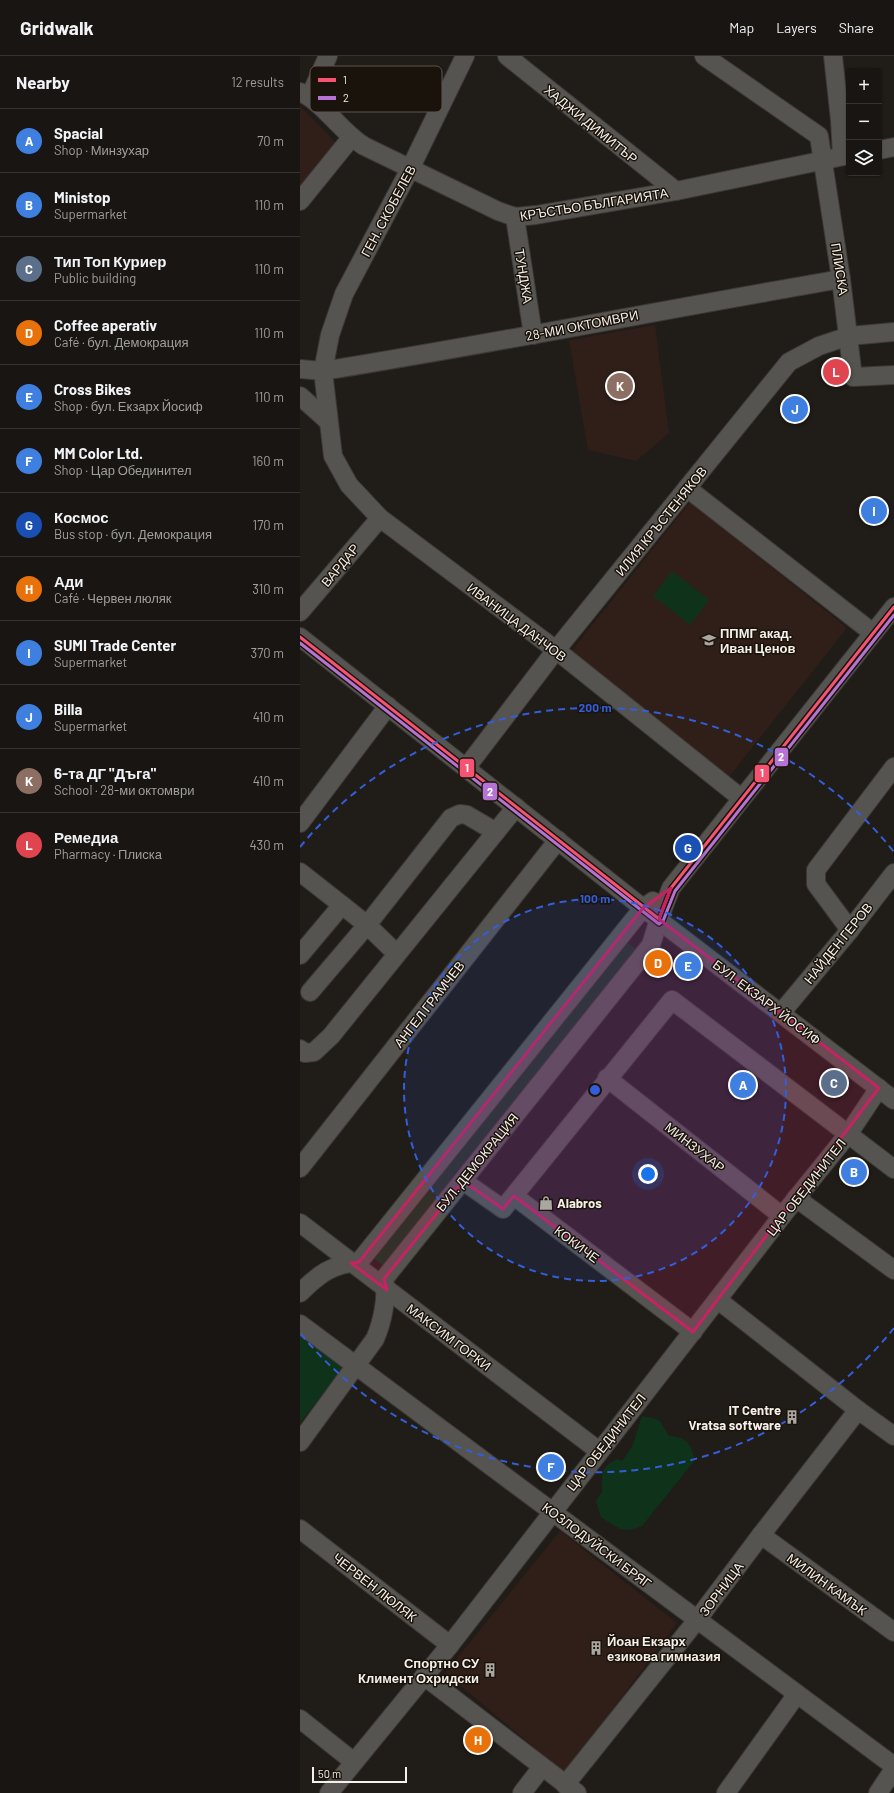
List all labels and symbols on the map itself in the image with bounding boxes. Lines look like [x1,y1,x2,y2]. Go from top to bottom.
legend [310,66,442,112]
text: 1 [343,73,347,86]
street label: ХАДЖИ ДИМИТЪР [541,81,641,167]
text: 2 [343,91,349,104]
street label: ГЕН. СКОБЕЛЕВ [357,163,419,259]
street label: КРЪСТЬО БЪЛГАРИЯТА [519,184,670,224]
street label: ПЛИСКА [828,242,852,297]
street label: ТУНДЖА [512,248,536,305]
street label: 28-МИ ОКТОМВРИ [524,306,640,344]
pin: L [823,357,849,387]
pin: K [607,371,633,401]
pin: J [782,394,808,424]
street label: ИЛИЯ КРЪСТЕНЯКОВ [612,463,710,579]
pin: I [861,496,887,526]
street label: ВАРДАР [318,540,362,590]
street label: ИВАНИЦА ДАНЧОВ [464,579,570,665]
place label: ППМГ акад. Иван Ценов [720,625,796,656]
school or university icon: ППМГ акад. Иван Ценов [701,632,717,648]
text: 200 m [579,700,611,714]
line badge: 2 [774,747,789,767]
text: 2 [778,750,784,763]
line badge: 1 [459,758,475,778]
text: 1 [465,761,469,774]
line badge: 1 [754,764,770,783]
text: 1 [760,766,764,779]
line badge: 2 [482,782,498,801]
text: 2 [487,785,493,798]
pin: G [675,833,701,863]
text: 100 m [580,891,610,905]
street label: НАЙДЕН ГЕРОВ [800,899,876,987]
pin: D [645,948,671,978]
pin: E [675,951,701,981]
street label: БУЛ. ЕКЗАРХ ЙОСИФ [710,956,824,1048]
street label: АНГЕЛ ГРАМЧЕВ [390,958,468,1050]
pin: C [821,1068,847,1098]
pin: A [730,1070,756,1100]
centre of rings [588,1083,602,1097]
street label: БУЛ. ДЕМОКРАЦИЯ [433,1110,521,1214]
street label: МИНЗУХАР [662,1119,728,1175]
street label: ЦАР ОБЕДИНИТЕЛ [763,1135,849,1239]
pin: B [841,1157,867,1187]
your location [638,1164,658,1184]
shop icon: Alabros [538,1195,554,1211]
place label: Alabros [557,1195,602,1211]
street label: КОКИЧЕ [552,1222,603,1266]
street label: МАКСИМ ГОРКИ [404,1300,494,1374]
street label: ЦАР ОБЕДИНИТЕЛ [563,1390,649,1494]
place label: IT Centre Vratsa software [688,1402,781,1433]
building icon: IT Centre Vratsa software [784,1409,800,1425]
pin: F [538,1452,564,1482]
street label: КОЗЛОДУЙСКИ БРЯГ [539,1499,655,1591]
street label: ЧЕРВЕН ЛЮЛЯК [330,1549,420,1625]
street label: МИЛИН КАМЪК [784,1550,870,1619]
street label: ЗОРНИЦА [695,1559,747,1619]
place label: Йоан Екзарх езикова гимназия [607,1633,721,1664]
building icon: Йоан Екзарх езикова гимназия [588,1640,604,1656]
place label: Спортно СУ Климент Охридски [358,1655,480,1686]
building icon: Спортно СУ Климент Охридски [482,1662,498,1678]
pin: H [465,1725,491,1755]
scale bar [312,1765,407,1784]

